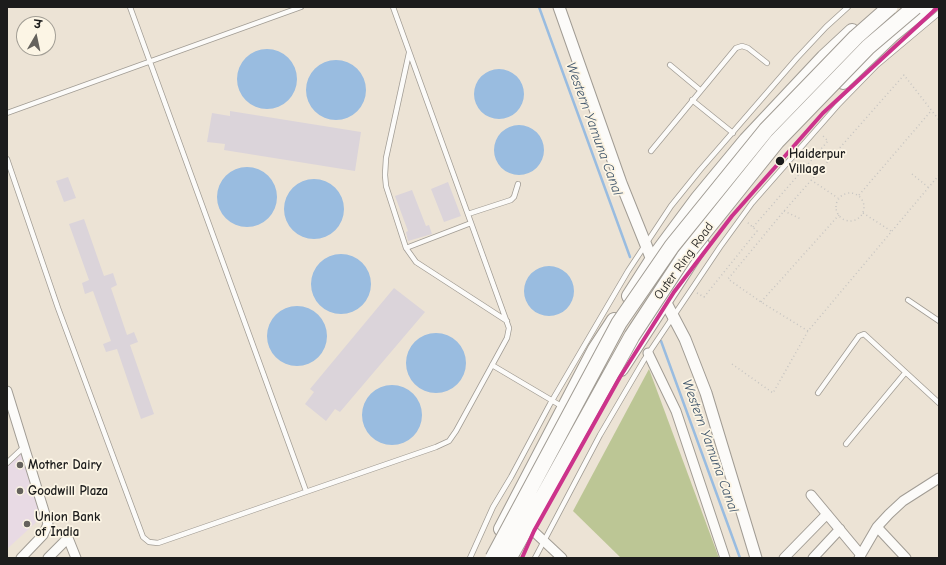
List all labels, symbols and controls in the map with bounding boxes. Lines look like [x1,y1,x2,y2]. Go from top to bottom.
north arrow [16,16,56,56]
text: उ [33,18,42,32]
water label: Western Yamuna Canal [562,60,626,198]
place label: Haiderpur Village [789,146,845,177]
marker: Haiderpur Village [774,155,786,167]
street label: Outer Ring Road [651,219,717,303]
water label: Western Yamuna Canal [678,377,742,515]
place label: Mother Dairy [28,457,102,473]
marker: Mother Dairy [15,460,25,470]
place label: Goodwill Plaza [28,483,108,499]
marker: Goodwill Plaza [15,486,25,496]
place label: Union Bank of India [35,509,100,540]
marker: Union Bank of India [22,519,32,529]

